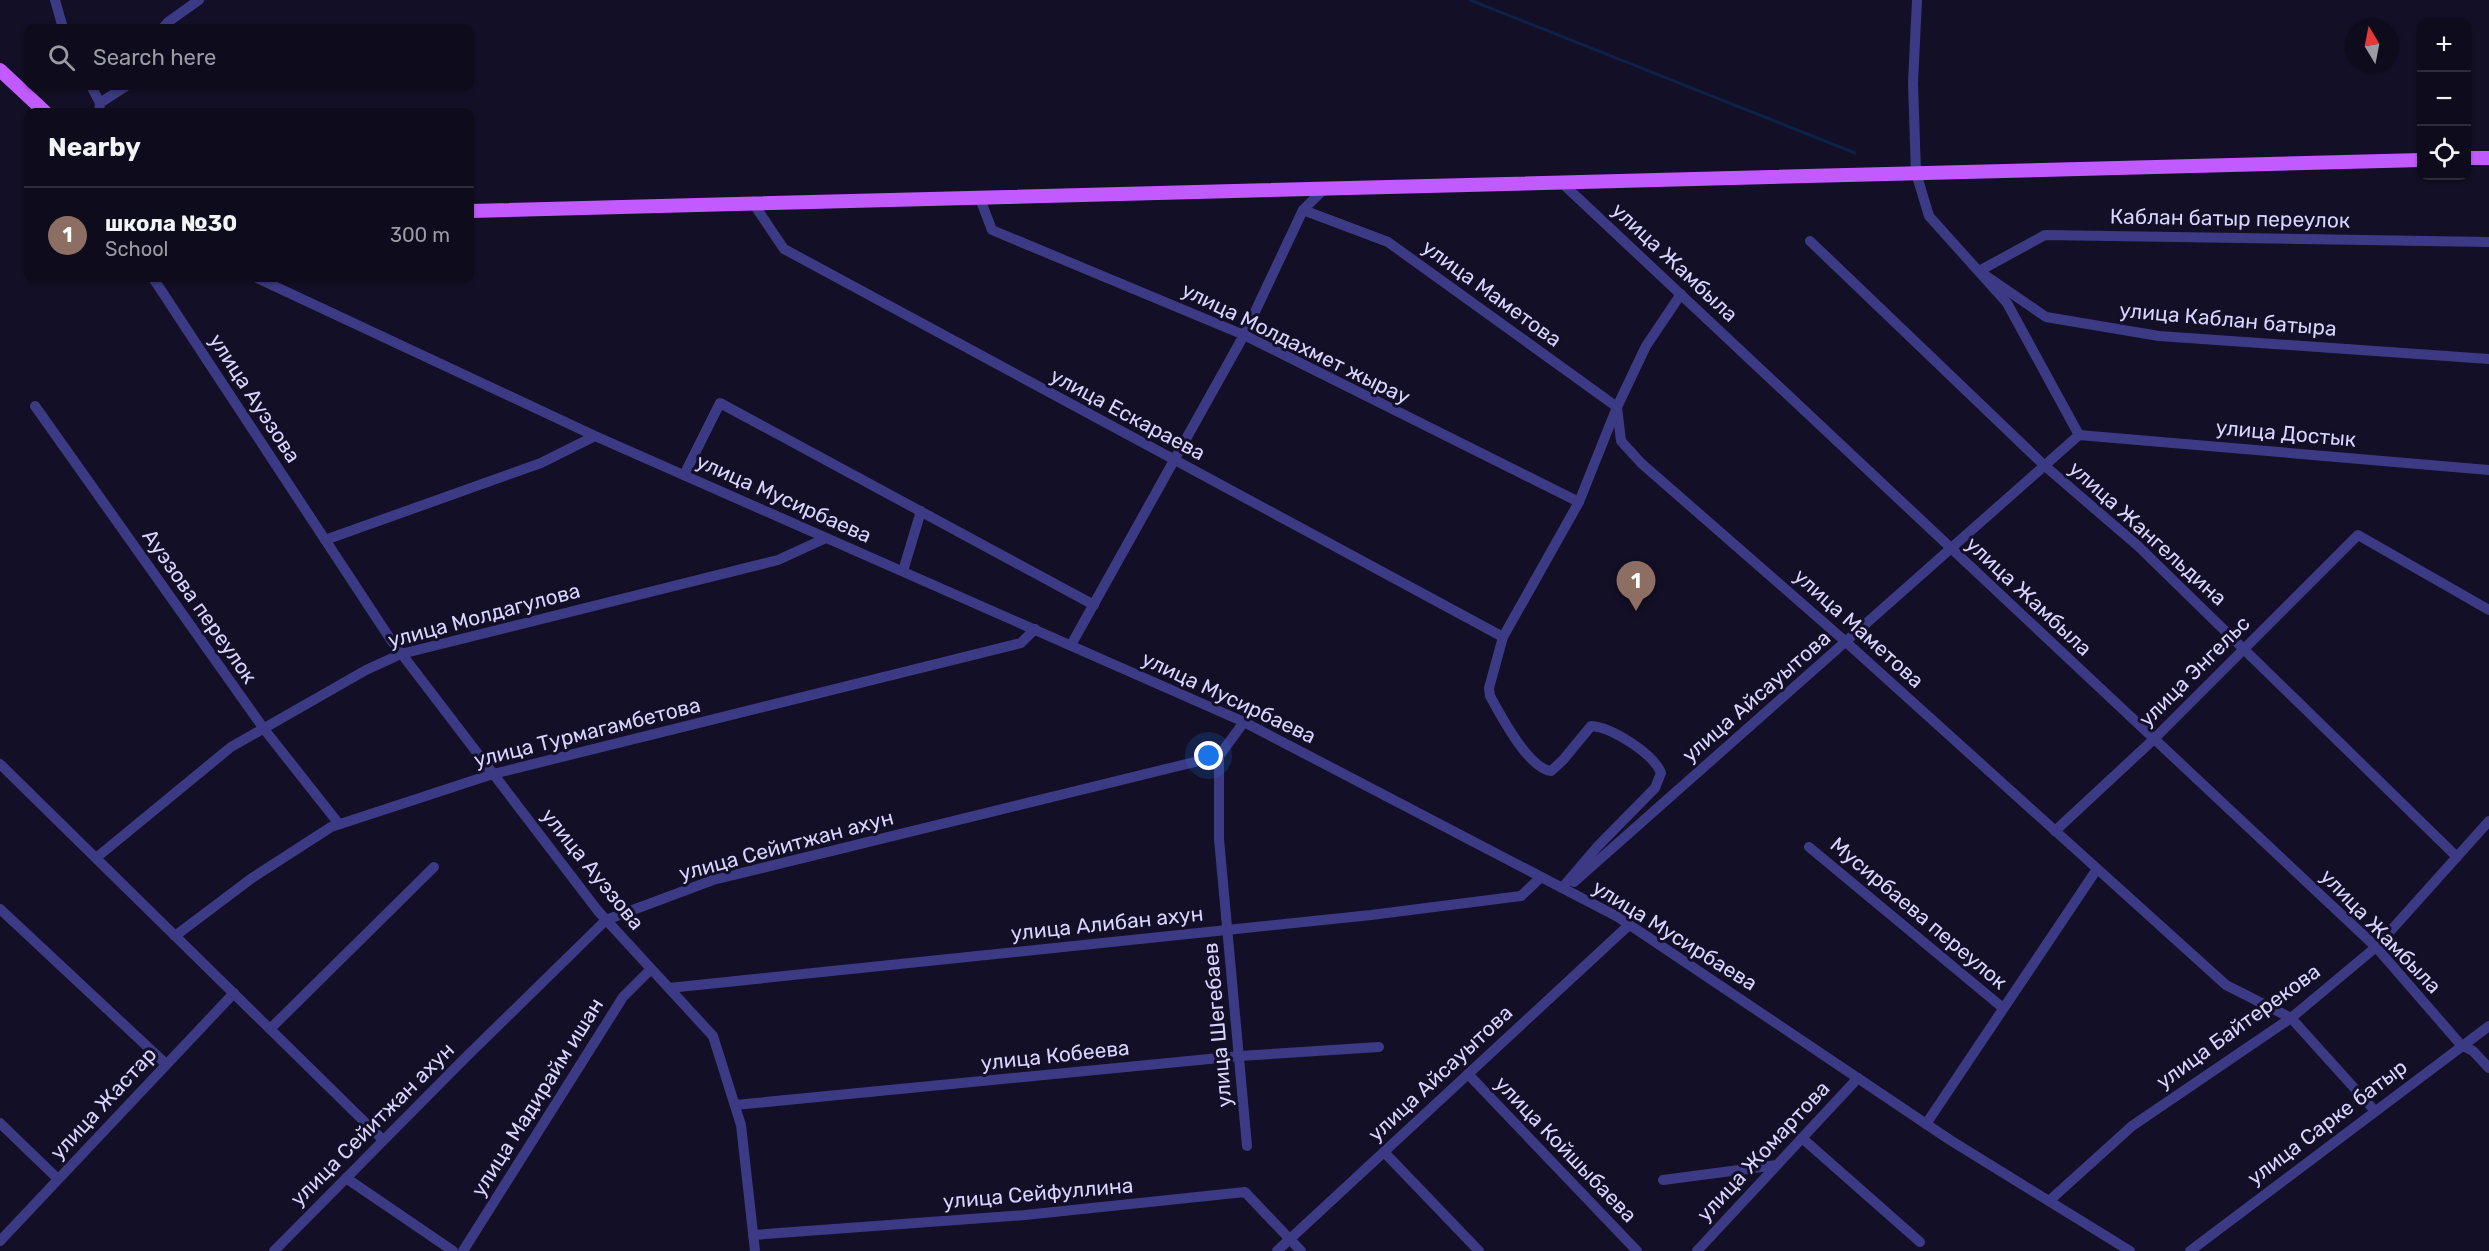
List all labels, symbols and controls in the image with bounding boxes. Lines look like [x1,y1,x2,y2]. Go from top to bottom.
north arrow [2345,18,2399,72]
map controls [2417,18,2471,180]
button: + [2417,18,2471,72]
search box [24,24,474,90]
icon: search [45,41,78,74]
text: Search here [93,44,216,71]
button: − [2417,72,2471,126]
button: locate [2417,126,2471,180]
text: Nearby [48,132,141,163]
street label: улица Жамбыла [1607,197,1743,327]
street label: Каблан батыр переулок [2110,203,2350,233]
text: школа №30 [105,210,237,237]
text: 1 [63,223,72,247]
text: 300 m [390,223,450,247]
street label: улица Маметова [1417,234,1567,352]
text: School [105,237,168,261]
street label: улица Молдахмет жырау [1178,277,1414,409]
street label: улица Каблан батыра [2118,297,2338,341]
street label: улица Ауэзова [204,329,306,467]
street label: улица Ескараева [1046,363,1210,465]
street label: улица Достык [2215,414,2357,452]
street label: улица Мусирбаева [693,448,875,548]
street label: улица Жангельдина [2064,456,2232,610]
street label: Ауэзова переулок [137,524,263,688]
street label: улица Жамбыла [1961,531,2097,661]
pin: 1 [1616,562,1656,611]
street label: улица Маметова [1789,563,1929,693]
street label: улица Молдагулова [385,577,583,653]
street label: улица Энгельс [2133,610,2255,732]
street label: улица Айсауытова [1677,625,1835,767]
street label: улица Мусирбаева [1138,646,1320,748]
street label: улица Турмагамбетова [471,692,703,772]
your location [1194,741,1223,770]
street label: улица Ауэзова [536,803,650,935]
street label: улица Сейитжан ахун [676,804,896,886]
street label: Мусирбаева переулок [1825,832,2013,994]
street label: улица Жамбыла [2315,864,2447,998]
street label: улица Мусирбаева [1588,874,1762,996]
street label: улица Алибан ахун [1009,900,1205,946]
street label: улица Шегебаев [1197,942,1237,1108]
street label: улица Байтерекова [2151,958,2325,1094]
street label: улица Мадирайм ишан [466,993,608,1201]
street label: улица Айсауытова [1363,1000,1517,1146]
street label: улица Кобеева [979,1035,1131,1075]
street label: улица Сейитжан ахун [285,1037,459,1211]
street label: улица Жастар [45,1042,161,1164]
street label: улица Сарке батыр [2242,1054,2412,1190]
street label: улица Койшыбаева [1490,1071,1642,1227]
street label: улица Жомартова [1691,1076,1835,1226]
street label: улица Сейфуллина [942,1172,1134,1214]

